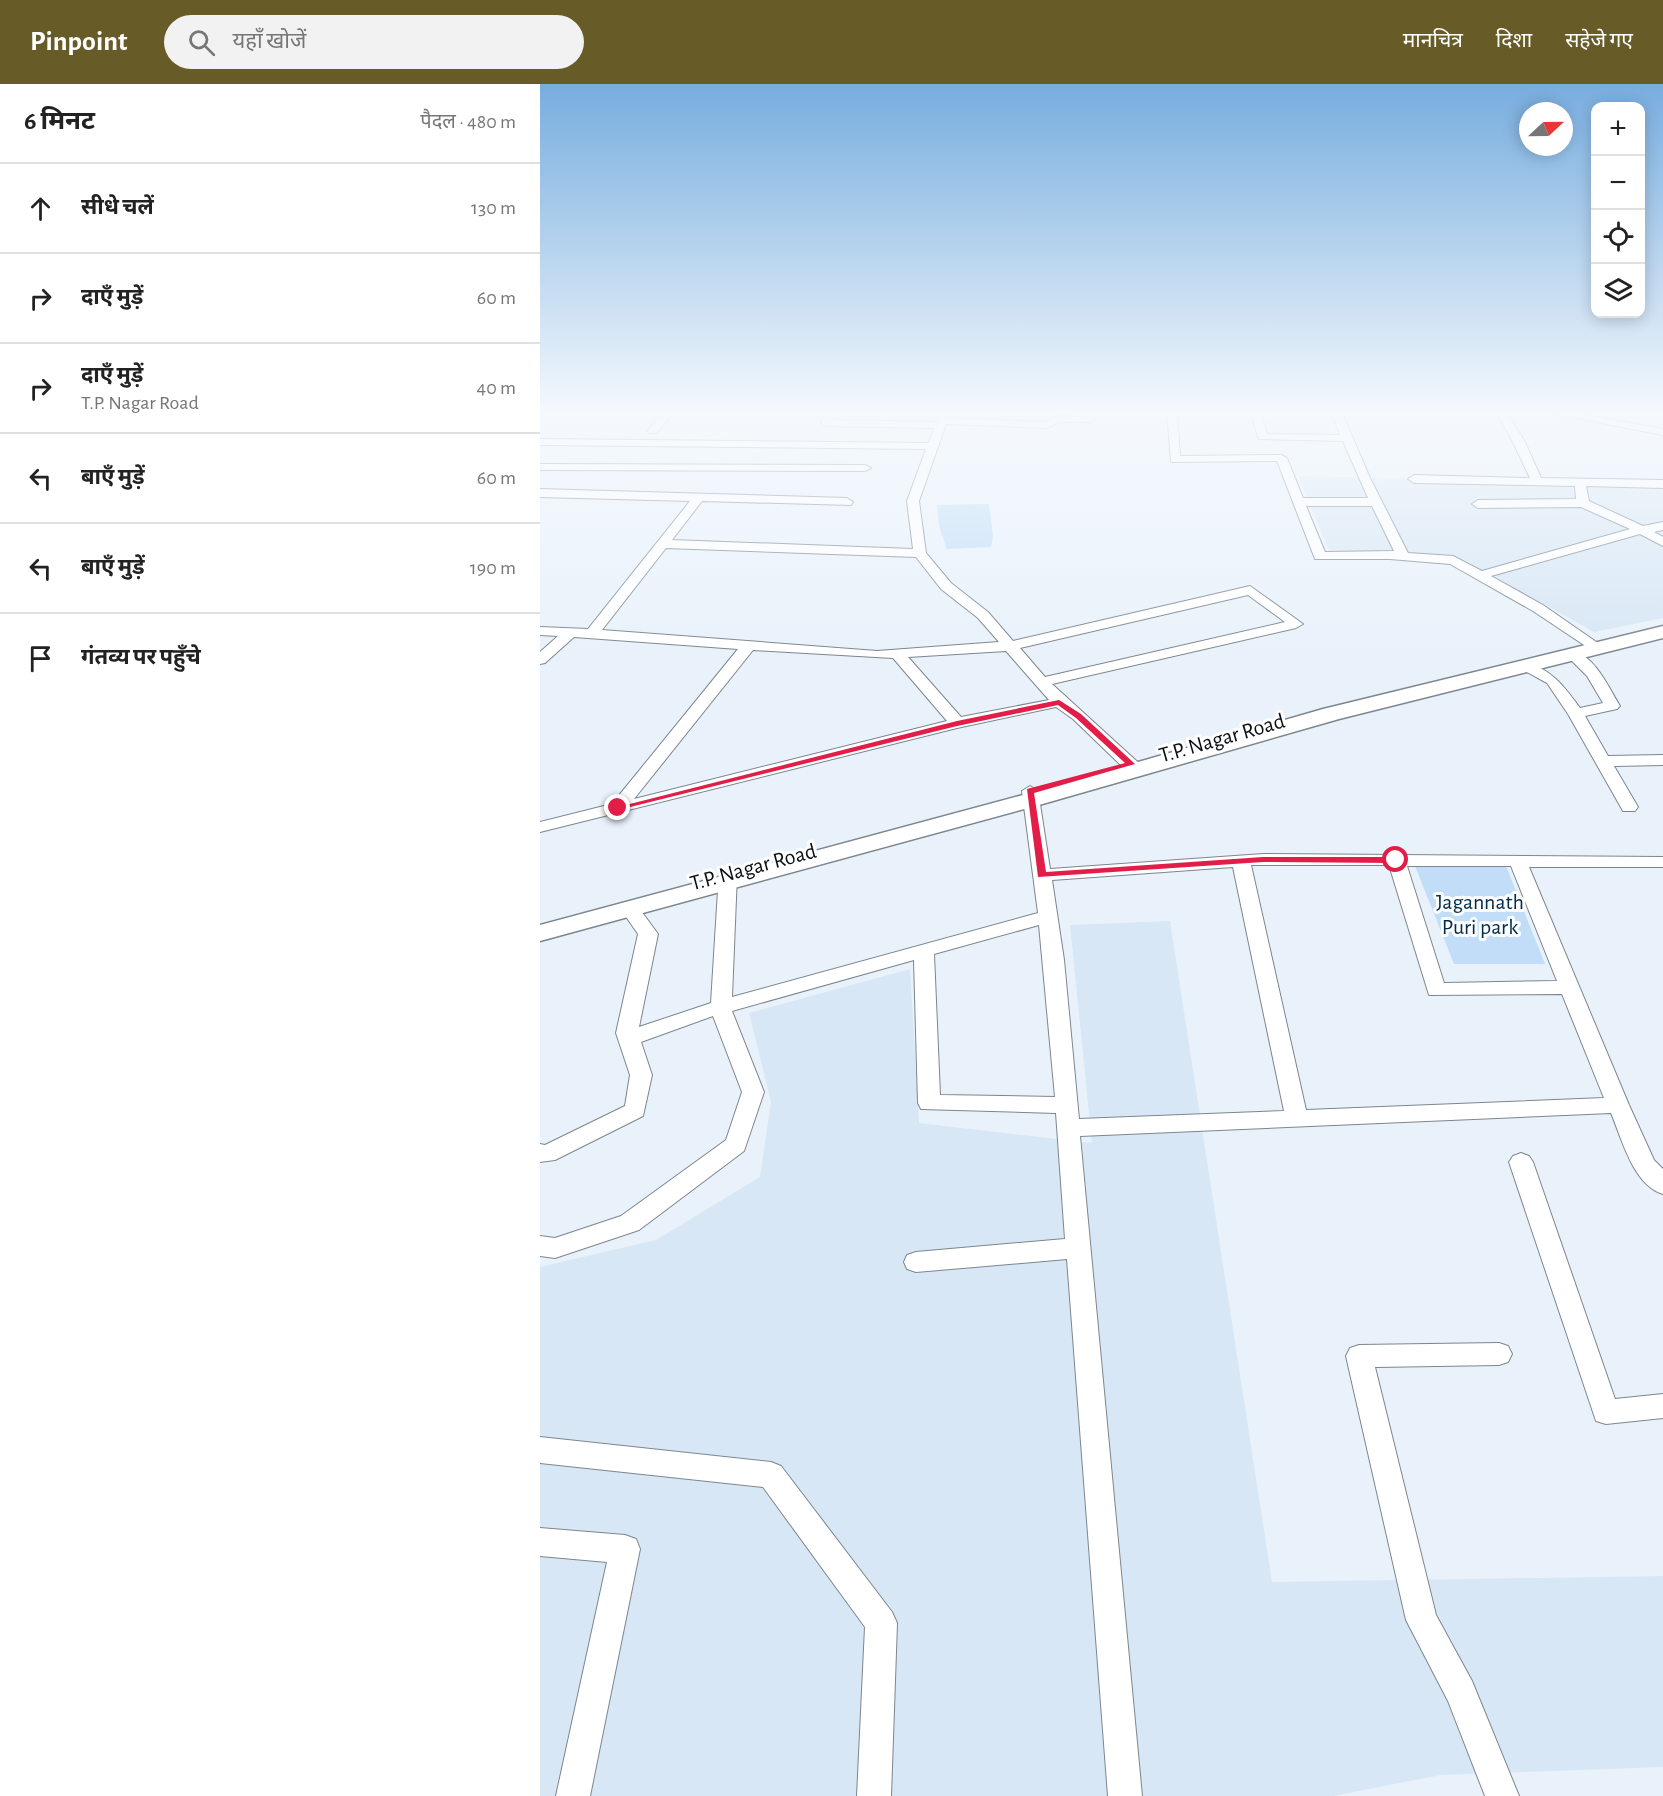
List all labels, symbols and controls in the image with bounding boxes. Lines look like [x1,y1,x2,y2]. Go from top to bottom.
search box [164,15,584,69]
icon: search [185,26,218,59]
text: Pinpoint [30,28,128,56]
text: यहाँ खोजें [233,30,306,52]
text: मानचित्र [1403,30,1463,51]
text: दिशा [1496,30,1532,51]
text: सहेजे गए [1565,30,1633,51]
north arrow [1519,102,1573,156]
map controls [1591,102,1645,318]
button: + [1591,102,1645,156]
text: 6 मिनट [24,108,95,134]
text: पैदल · 480 m [420,112,516,132]
button: − [1591,156,1645,210]
icon: ahead [24,192,57,225]
text: सीधे चलें [81,196,154,218]
text: 130 m [471,198,516,218]
button: locate [1591,210,1645,264]
button: layers [1591,264,1645,318]
icon: right [24,282,57,315]
text: दाएँ मुड़ें [81,286,143,308]
text: 60 m [477,288,516,308]
text: दाएँ मुड़ें [81,364,143,386]
icon: right [24,372,57,405]
text: 40 m [477,378,516,398]
text: T.P. Nagar Road [81,393,199,413]
icon: left [24,462,57,495]
text: बाएँ मुड़ें [81,466,145,488]
text: 60 m [477,468,516,488]
icon: left [24,552,57,585]
text: बाएँ मुड़ें [81,556,145,578]
text: 190 m [470,558,516,578]
icon: arrive [24,642,57,675]
text: गंतव्य पर पहुँचे [81,646,201,668]
street label: T.P. Nagar Road [1157,710,1287,766]
route end [604,794,630,820]
street label: T.P. Nagar Road [688,840,818,894]
route start [1382,846,1408,872]
park label: Jagannath Puri park [1436,891,1524,938]

